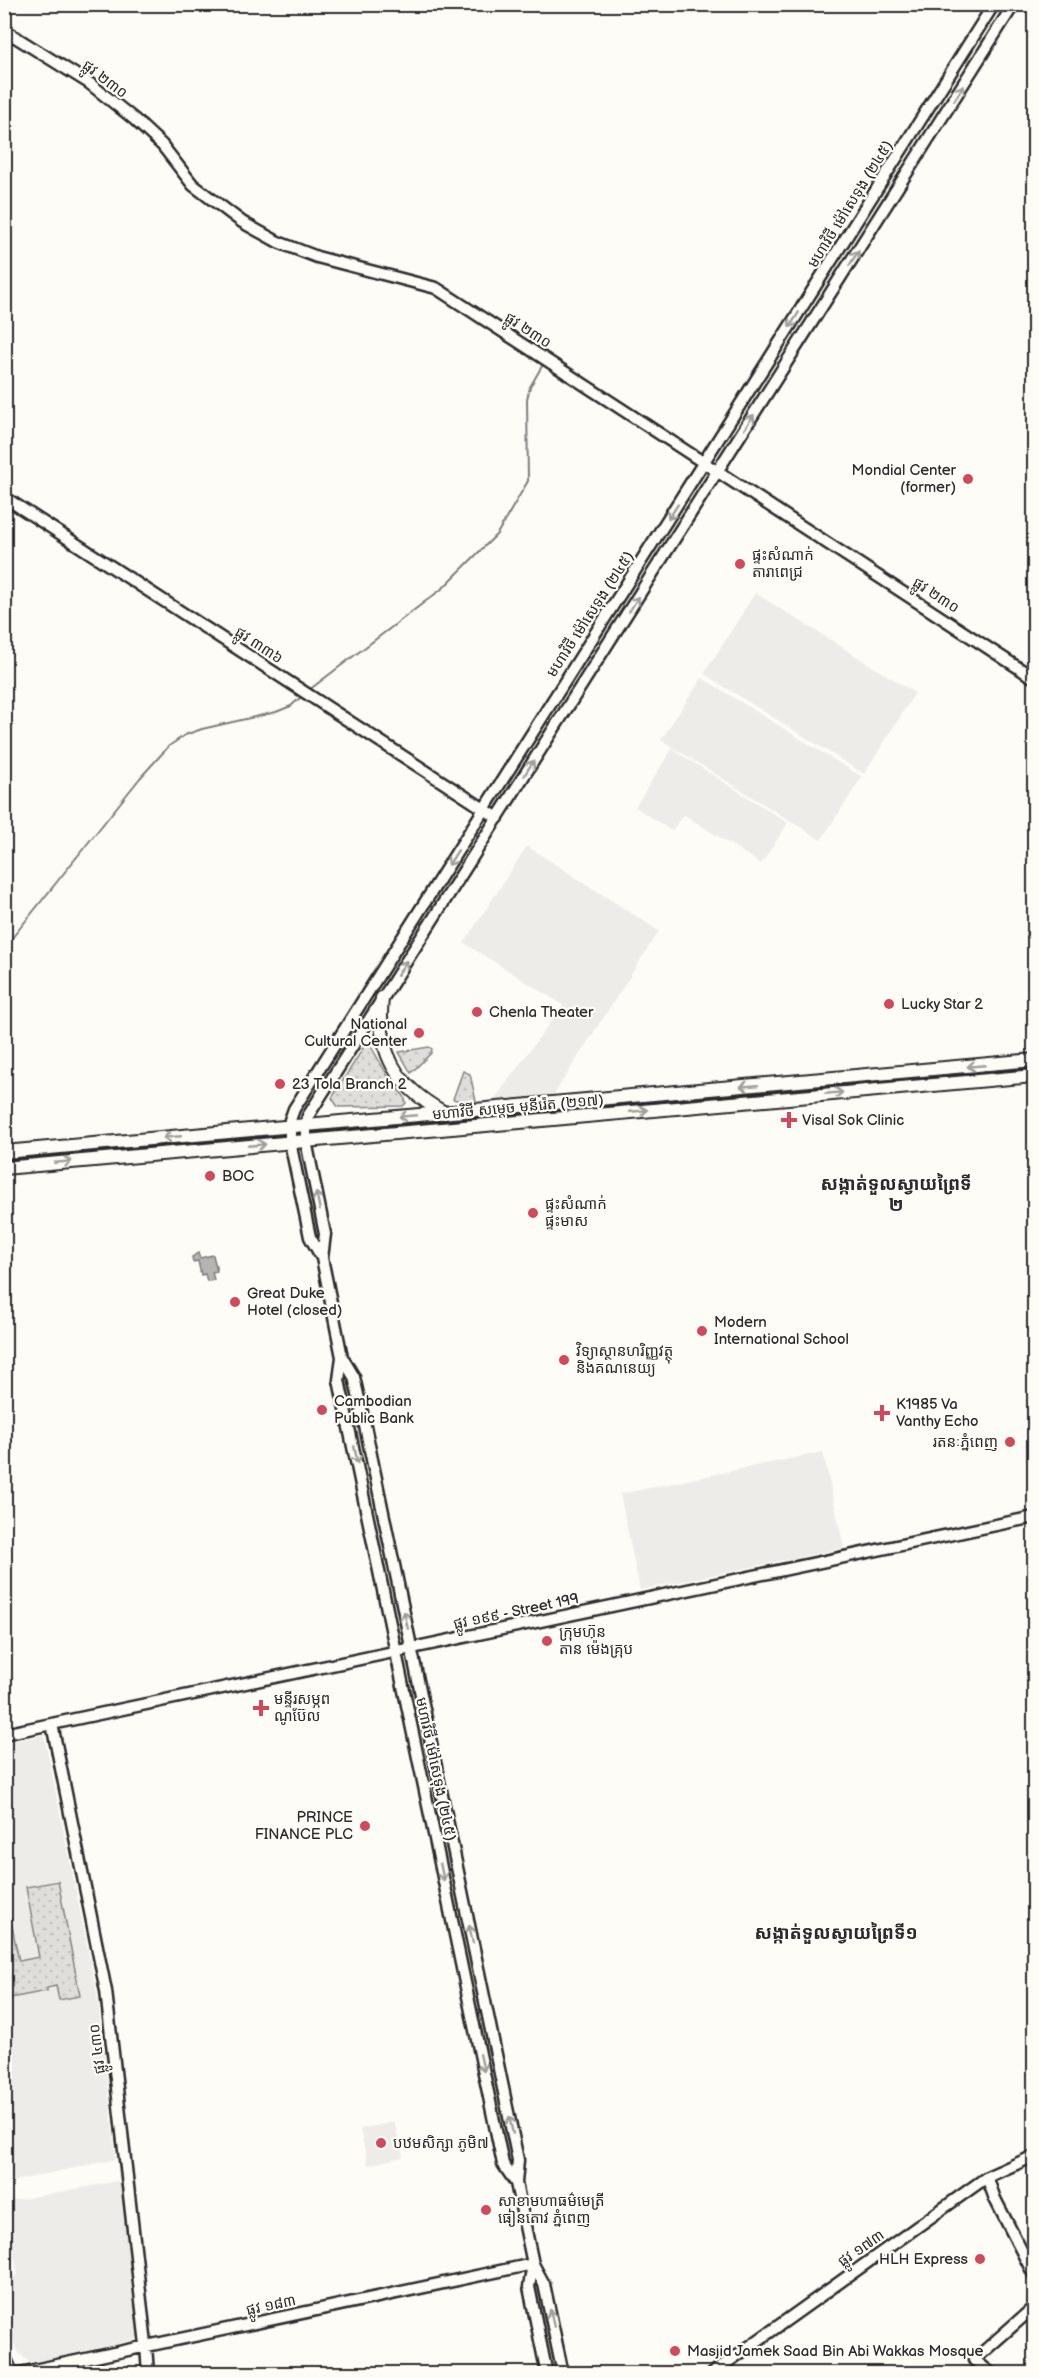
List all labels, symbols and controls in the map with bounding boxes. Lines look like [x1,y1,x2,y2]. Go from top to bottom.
street label: ផ្លូវ ២៣០ [76,56,131,105]
one-way arrow [953,85,965,102]
street label: មហាវិថី ម៉ៅសេទុង (២៤៥) [803,137,897,271]
one-way arrow [848,250,860,267]
street label: ផ្លូវ ២៣០ [499,308,555,355]
one-way arrow [788,311,800,328]
one-way arrow [744,414,756,431]
place label: Mondial Center (former) [852,461,957,497]
marker: Mondial Center (former) [961,472,975,486]
one-way arrow [667,503,679,520]
place label: ផ្ទះសំណាក់ តារាពេជ្រ [752,546,814,582]
street label: មហាវិថី ម៉ៅសេទុង (២៤៥) [542,547,638,681]
marker: ផ្ទះសំណាក់ តារាពេជ្រ [733,557,747,571]
street label: ផ្លូវ ២៣០ [907,573,963,620]
one-way arrow [628,596,640,613]
street label: ផ្លូវ ៣៣៦ [229,623,286,671]
one-way arrow [523,760,536,777]
one-way arrow [446,849,458,866]
one-way arrow [396,961,408,977]
place label: Lucky Star 2 [901,995,983,1014]
marker: Lucky Star 2 [882,997,896,1011]
place label: Chenla Theater [489,1003,594,1022]
marker: Chenla Theater [470,1005,484,1019]
place label: National Cultural Center [304,1015,408,1051]
marker: National Cultural Center [412,1026,426,1040]
one-way arrow [967,1060,987,1071]
place label: 23 Tola Branch 2 [292,1075,407,1094]
marker: 23 Tola Branch 2 [273,1077,287,1091]
one-way arrow [739,1081,759,1092]
one-way arrow [823,1087,843,1098]
street label: មហាវិថី សម្តេច មុនីរ៉េត (២១៧) [431,1090,605,1124]
one-way arrow [629,1105,649,1116]
one-way arrow [399,1111,419,1122]
marker: Visal Sok Clinic [780,1111,798,1129]
place label: Visal Sok Clinic [802,1111,904,1130]
one-way arrow [163,1132,182,1143]
one-way arrow [247,1139,266,1150]
one-way arrow [52,1157,72,1168]
place label: BOC [222,1167,255,1186]
marker: BOC [203,1169,217,1183]
district label: សង្កាត់ទួលស្វាយព្រៃទី ២ [820,1172,972,1216]
one-way arrow [312,1191,323,1211]
place label: ផ្ទះសំណាក់ ផ្ទះមាស [545,1195,607,1231]
marker: ផ្ទះសំណាក់ ផ្ទះមាស [526,1206,540,1220]
place label: Great Duke Hotel (closed) [247,1284,342,1320]
marker: Great Duke Hotel (closed) [228,1295,242,1309]
place label: Modern International School [714,1313,849,1349]
marker: Modern International School [695,1324,709,1338]
place label: វិទ្យាស្ថានហរិញ្ញវត្ថុ និងគណនេយ្យ [576,1341,673,1378]
marker: វិទ្យាស្ថានហរិញ្ញវត្ថុ និងគណនេយ្យ [557,1353,571,1367]
place label: Cambodian Public Bank [334,1392,414,1428]
place label: K1985 Va Vanthy Echo [896,1395,979,1431]
marker: Cambodian Public Bank [315,1403,329,1417]
marker: K1985 Va Vanthy Echo [873,1404,891,1422]
place label: រតនៈភ្នំពេញ [933,1433,998,1452]
marker: រតនៈភ្នំពេញ [1003,1435,1017,1449]
one-way arrow [350,1446,362,1465]
street label: ផ្លូវ ១៩៩ - Street 199 [452,1589,581,1637]
one-way arrow [400,1611,411,1630]
place label: ក្រុមហ៊ុន តាន ម៉េងគ្រុប [559,1623,633,1659]
marker: ក្រុមហ៊ុន តាន ម៉េងគ្រុប [540,1634,554,1648]
place label: មន្ទីរសម្ភព ណូប៊ែល [274,1690,330,1726]
street label: មហាវិថី ម៉ៅសេទុង (២៤៥) [411,1695,461,1843]
marker: មន្ទីរសម្ភព ណូប៊ែល [252,1699,270,1717]
place label: PRINCE FINANCE PLC [255,1808,353,1844]
marker: PRINCE FINANCE PLC [358,1819,372,1833]
one-way arrow [437,1862,448,1882]
district label: សង្កាត់ទួលស្វាយព្រៃទី១ [754,1921,918,1944]
one-way arrow [465,1925,476,1945]
street label: ផ្លូវ ៤៣០ [85,2022,113,2075]
one-way arrow [477,2054,489,2073]
one-way arrow [505,2116,516,2136]
place label: បឋមសិក្សា ភូមិ៧ [393,2134,489,2153]
marker: បឋមសិក្សា ភូមិ៧ [374,2136,388,2150]
place label: សាខាមហាធម៌មេត្រី ធៀនតោវ ភ្នំពេញ [498,2192,605,2228]
marker: សាខាមហាធម៌មេត្រី ធៀនតោវ ភ្នំពេញ [479,2203,493,2217]
street label: ផ្លូវ ១៧៣ [834,2226,890,2274]
place label: HLH Express [879,2250,969,2269]
marker: HLH Express [973,2252,987,2266]
street label: ផ្លូវ ១៨៣ [244,2291,298,2323]
one-way arrow [545,2308,557,2327]
place label: Masjid Jamek Saad Bin Abi Wakkas Mosque [687,2342,984,2361]
marker: Masjid Jamek Saad Bin Abi Wakkas Mosque [668,2344,682,2358]

